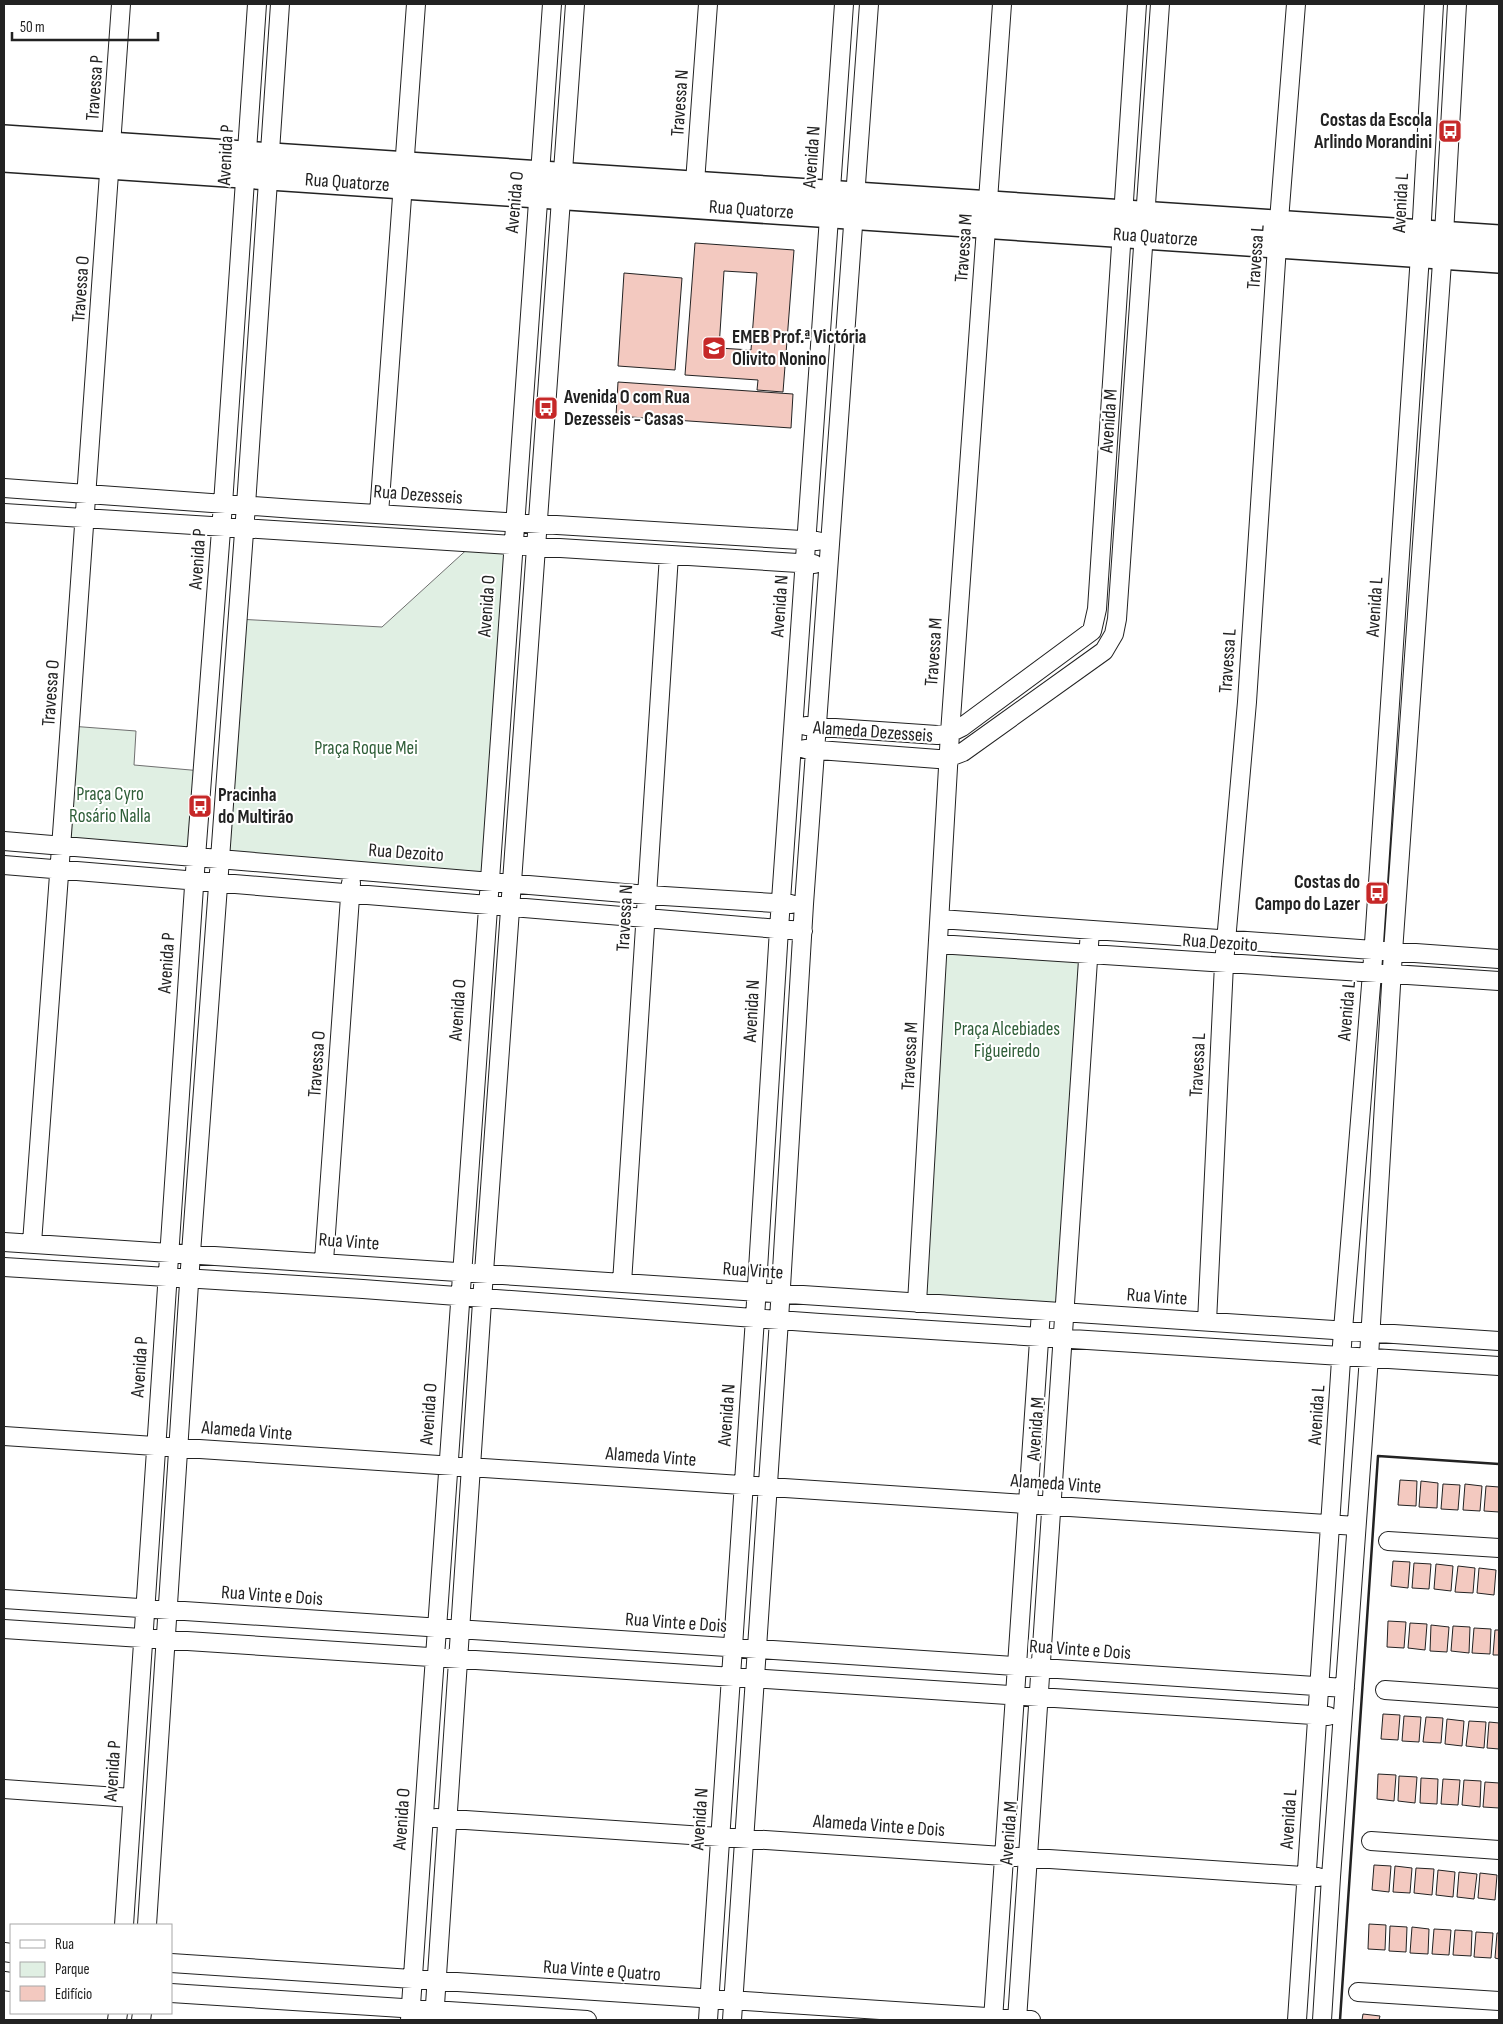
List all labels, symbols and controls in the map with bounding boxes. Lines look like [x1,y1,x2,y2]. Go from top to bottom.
scale bar [12,10,159,42]
text: 50 m [20,18,45,37]
street label: Travessa P [81,55,109,121]
street label: Travessa N [666,69,694,137]
place label: Costas da Escola Arlindo Morandini [1313,109,1432,154]
bus stop icon: Costas da Escola Arlindo Morandini [1437,118,1463,144]
street label: Avenida P [213,124,239,187]
street label: Avenida N [798,125,826,190]
street label: Rua Quatorze [304,168,390,197]
street label: Avenida O [501,170,529,235]
street label: Avenida L [1388,173,1414,234]
street label: Rua Quatorze [708,195,794,224]
street label: Travessa M [950,213,978,283]
street label: Rua Quatorze [1112,222,1199,251]
street label: Travessa L [1242,224,1270,290]
street label: Travessa O [67,255,95,323]
place label: EMEB Prof.ª Victória Olivito Nonino [732,326,866,371]
school or university icon: EMEB Prof.ª Victória Olivito Nonino [701,335,727,361]
place label: Avenida O com Rua Dezesseis - Casas [563,386,690,431]
street label: Avenida M [1095,388,1123,455]
bus stop icon: Avenida O com Rua Dezesseis - Casas [533,395,559,421]
street label: Rua Dezesseis [372,480,464,510]
street label: Avenida P [184,528,212,591]
street label: Avenida O [473,574,501,639]
street label: Avenida N [766,574,794,639]
street label: Avenida L [1361,576,1389,639]
street label: Travessa M [920,617,948,687]
street label: Travessa L [1214,628,1242,694]
street label: Travessa O [37,659,65,727]
street label: Alameda Dezesseis [811,716,934,748]
park label: Praça Roque Mei [314,737,418,760]
park label: Praça Cyro Rosário Nalla [69,783,151,828]
place label: Pracinha do Multirão [218,784,294,829]
bus stop icon: Pracinha do Multirão [187,793,213,819]
street label: Rua Dezoito [368,839,444,867]
place label: Costas do Campo do Lazer [1255,871,1360,916]
bus stop icon: Costas do Campo do Lazer [1364,880,1390,906]
street label: Travessa N [612,884,638,952]
street label: Rua Dezoito [1182,929,1258,957]
street label: Avenida P [153,932,181,995]
street label: Avenida O [444,978,472,1043]
street label: Avenida N [739,979,765,1044]
street label: Avenida L [1333,980,1361,1043]
park label: Praça Alcebiades Figueiredo [954,1018,1060,1063]
street label: Travessa M [897,1021,923,1091]
street label: Travessa O [303,1030,331,1098]
street label: Travessa L [1185,1032,1211,1098]
street label: Rua Vinte [318,1228,380,1256]
street label: Rua Vinte [722,1257,784,1285]
street label: Rua Vinte [1126,1283,1188,1311]
street label: Avenida P [126,1336,154,1399]
street label: Avenida O [415,1382,443,1447]
street label: Avenida N [713,1383,741,1448]
street label: Avenida L [1303,1384,1331,1447]
street label: Avenida M [1022,1396,1050,1463]
street label: Alameda Vinte [200,1416,293,1446]
street label: Alameda Vinte [604,1442,697,1472]
street label: Alameda Vinte [1009,1469,1102,1499]
street label: Rua Vinte e Dois [220,1581,324,1611]
street label: Rua Vinte e Dois [624,1608,728,1638]
street label: Rua Vinte e Dois [1028,1635,1132,1665]
street label: Avenida P [99,1740,127,1803]
street label: Avenida O [388,1787,416,1852]
street label: Avenida N [686,1787,714,1852]
street label: Avenida L [1275,1788,1303,1851]
street label: Avenida M [995,1800,1023,1867]
street label: Alameda Vinte e Dois [811,1810,946,1842]
legend [10,1924,172,2014]
text: Rua [55,1935,74,1954]
street label: Rua Vinte e Quatro [542,1955,662,1987]
text: Parque [55,1960,90,1979]
text: Edifício [55,1985,92,2004]

